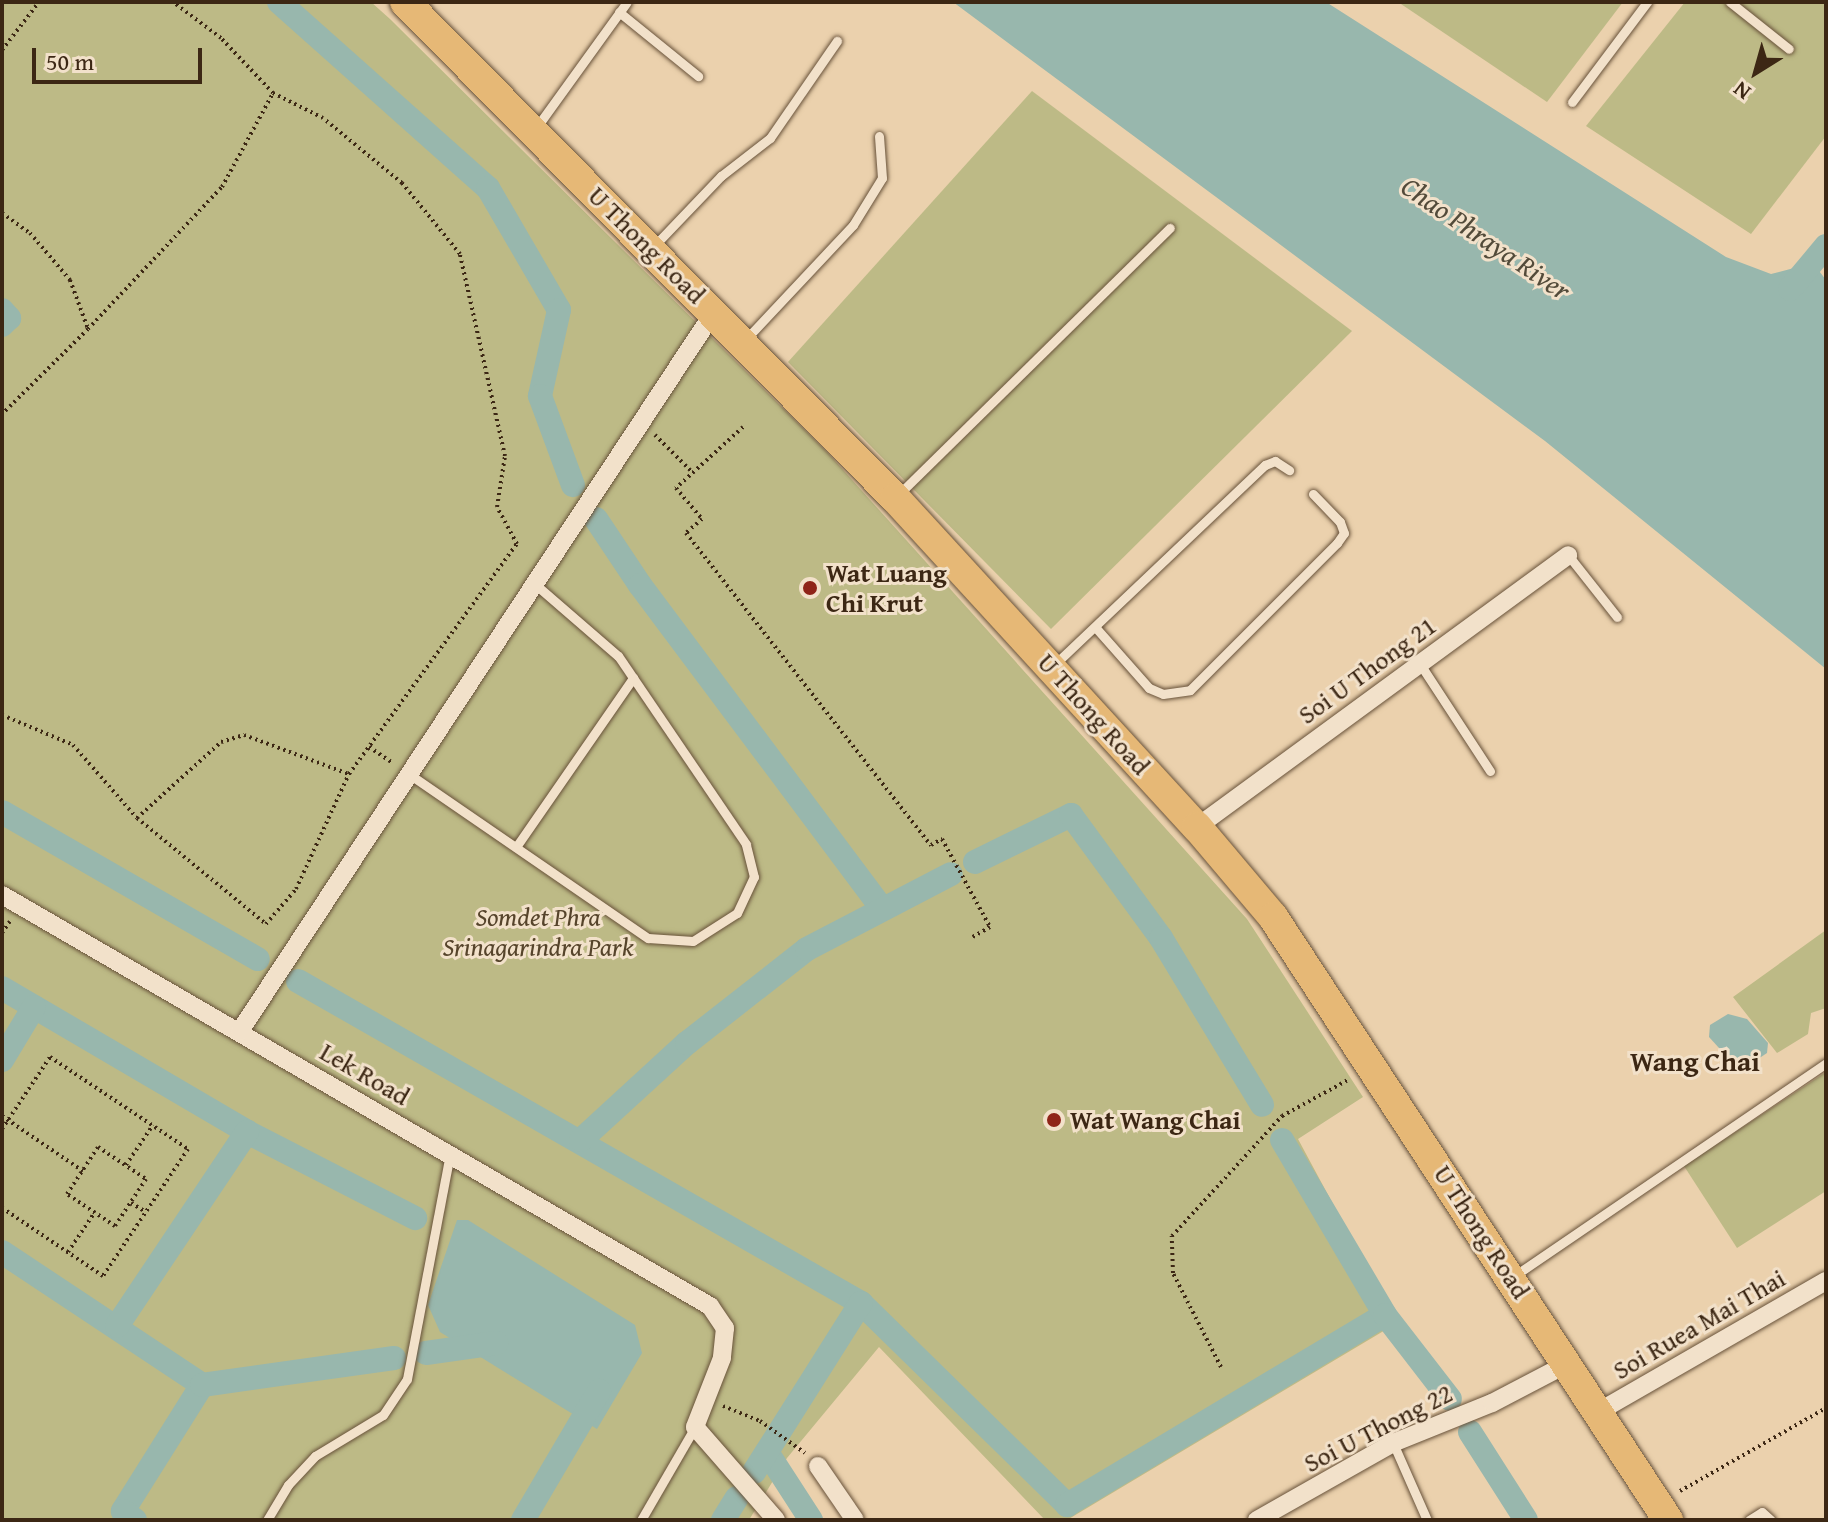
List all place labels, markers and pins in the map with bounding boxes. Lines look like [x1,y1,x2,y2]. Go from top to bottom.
place label: Wat Luang Chi Krut [826,557,947,618]
marker: Wat Luang Chi Krut [801,579,819,597]
place label: Wat Wang Chai [1070,1104,1241,1136]
marker: Wat Wang Chai [1045,1111,1063,1129]

